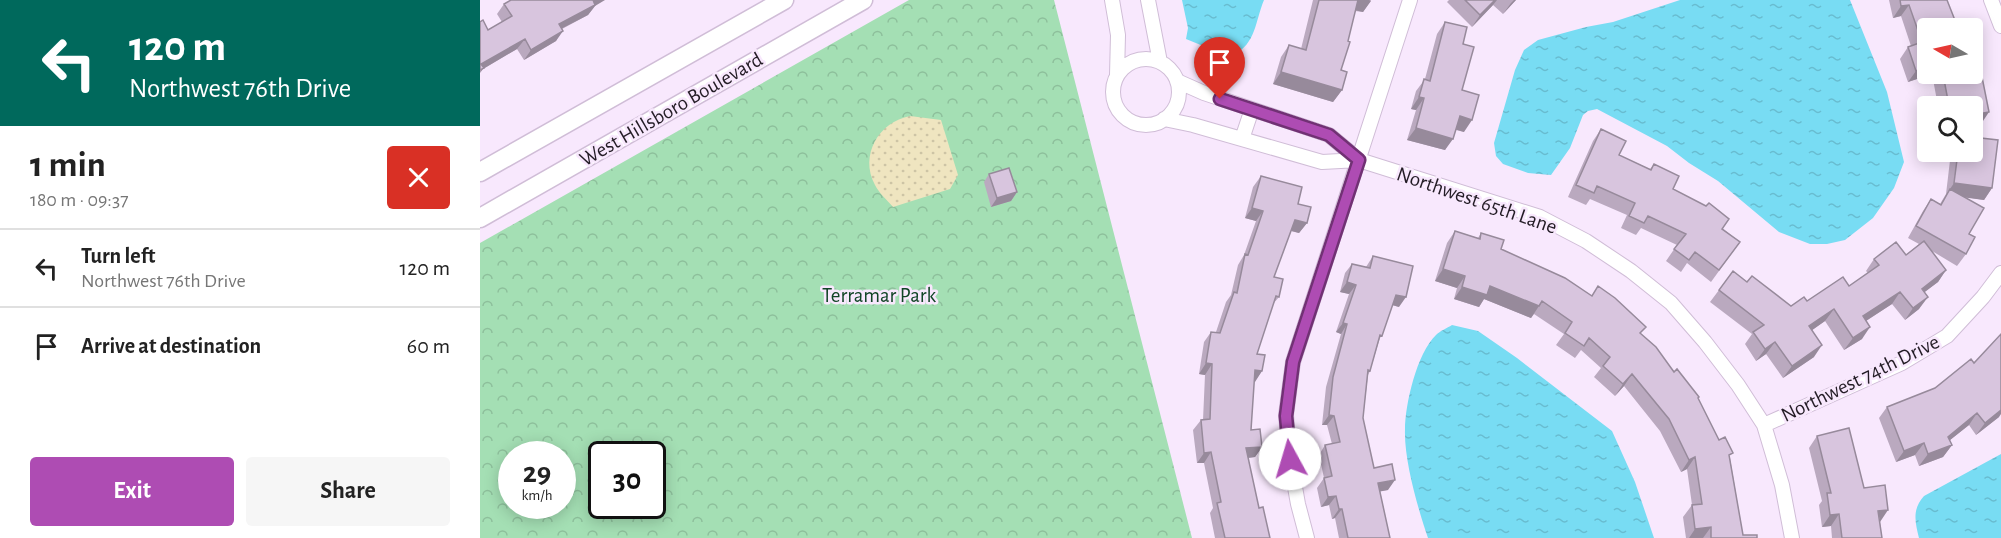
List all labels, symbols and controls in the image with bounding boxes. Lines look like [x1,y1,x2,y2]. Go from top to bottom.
north arrow [1917,18,1983,84]
map controls [1917,18,1983,162]
icon: left [30,24,108,102]
text: 120 m [129,26,226,68]
pin [1194,37,1245,99]
icon: arrive [1203,46,1236,79]
street label: West Hillsboro Boulevard [576,49,766,170]
text: Northwest 76th Drive [129,75,351,102]
button: search [1917,96,1983,162]
button: close [387,146,450,209]
text: 1 min [30,147,106,183]
street label: Northwest 65th Lane [1394,163,1560,238]
text: 180 m · 09:37 [30,190,129,210]
text: Turn left [81,245,155,267]
icon: left [30,252,63,285]
text: 120 m [400,257,450,279]
text: Northwest 76th Drive [81,271,246,291]
park label: Terramar Park [822,285,937,306]
icon: arrive [30,330,63,363]
street label: Northwest 74th Drive [1778,331,1943,426]
text: Arrive at destination [81,335,261,357]
text: 60 m [407,335,450,357]
position arrow [1258,427,1322,491]
speed limit sign: 30 [588,441,666,519]
button: Exit [30,457,234,526]
button: Share [246,457,450,526]
text: 29 [523,458,551,488]
text: km/h [522,488,552,503]

